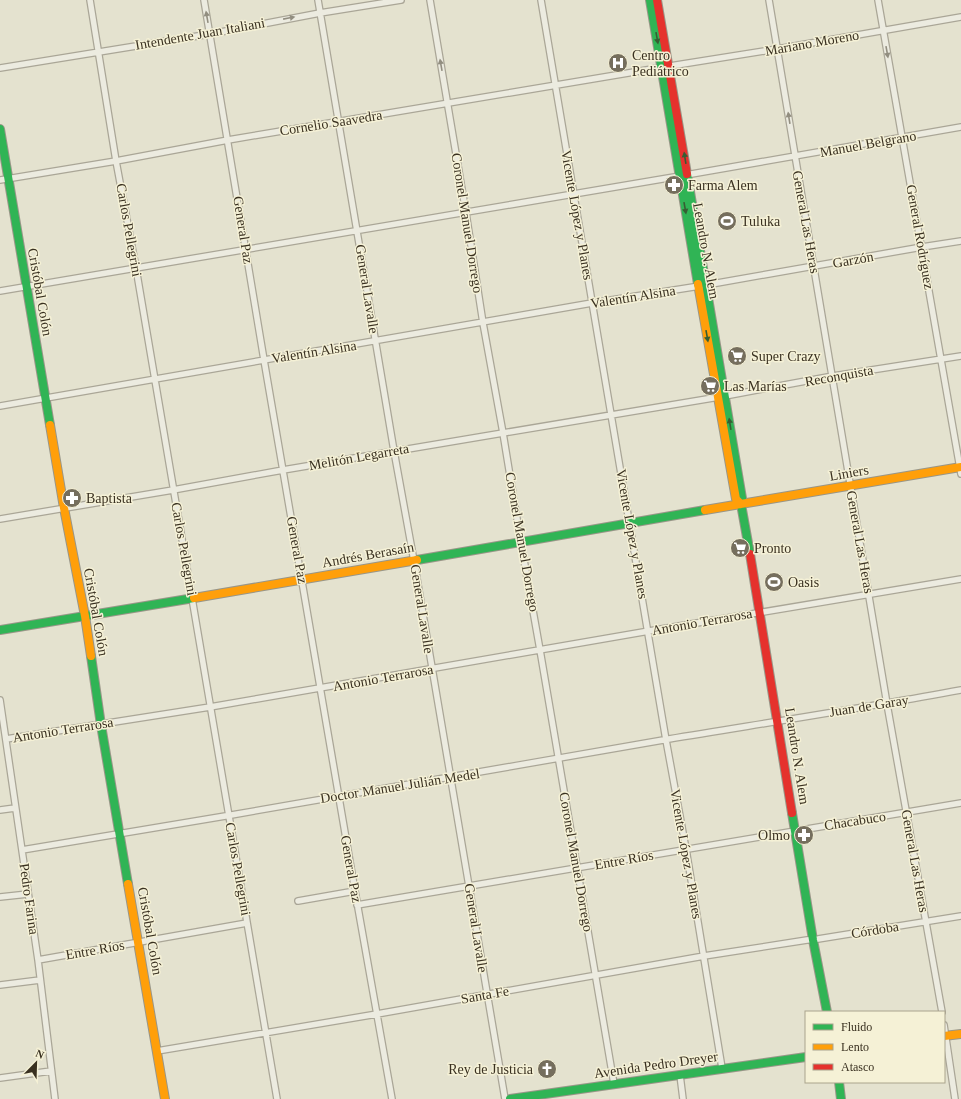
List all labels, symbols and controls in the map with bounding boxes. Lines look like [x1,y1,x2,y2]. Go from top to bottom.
one-way arrow [204,11,210,23]
street label: Intendente Juan Italiani [134,15,266,53]
one-way arrow [283,15,295,21]
street label: Mariano Moreno [764,27,860,59]
one-way arrow [654,32,660,45]
one-way arrow [885,46,891,58]
place label: Centro Pediátrico [632,48,689,79]
hospital icon: Centro Pediátrico [607,52,629,74]
one-way arrow [438,59,444,71]
street label: Cornelio Saavedra [279,107,384,139]
one-way arrow [786,112,792,124]
street label: Manuel Belgrano [819,128,917,160]
street label: Vicente López y Planes [558,149,596,281]
street label: Coronel Manuel Dorrego [449,152,485,294]
one-way arrow [682,152,688,164]
street label: General Las Heras [790,169,822,275]
pharmacy icon: Farma Alem [663,174,685,196]
place label: Farma Alem [688,178,758,193]
street label: Carlos Pellegrini [113,182,145,278]
street label: General Rodríguez [903,183,937,291]
street label: General Paz [230,195,256,265]
one-way arrow [682,202,688,214]
street label: Leandro N. Alem [690,202,722,300]
sports icon: Tuluka [716,210,738,232]
place label: Tuluka [741,214,781,229]
street label: General Lavalle [353,243,381,335]
street label: Cristóbal Colón [25,247,55,337]
street label: Garzón [831,249,875,271]
street label: Valentín Alsina [589,283,677,311]
one-way arrow [704,330,710,342]
street label: Valentín Alsina [270,338,358,366]
supermarket icon: Super Crazy [726,345,748,367]
place label: Super Crazy [751,349,821,364]
street label: Reconquista [804,362,875,389]
supermarket icon: Las Marías [699,375,721,397]
place label: Las Marías [724,379,787,394]
one-way arrow [727,418,733,430]
street label: Melitón Legarreta [308,441,411,473]
street label: Liniers [828,462,870,484]
street label: Vicente López y Planes [613,468,651,600]
street label: Coronel Manuel Dorrego [502,471,542,613]
pharmacy icon: Baptista [61,487,83,509]
street label: General Las Heras [844,489,876,595]
place label: Baptista [86,491,133,506]
street label: Carlos Pellegrini [168,501,200,597]
street label: General Paz [284,515,310,585]
supermarket icon: Pronto [729,537,751,559]
street label: Andrés Berasaín [321,540,415,570]
place label: Pronto [754,541,791,556]
street label: General Lavalle [408,563,436,655]
street label: Cristóbal Colón [81,567,111,657]
sports icon: Oasis [763,571,785,593]
place label: Oasis [788,575,819,590]
street label: Antonio Terrarosa [651,606,754,638]
street label: Antonio Terrarosa [332,662,435,694]
street label: Juan de Garay [828,692,910,720]
street label: Leandro N. Alem [782,707,812,805]
street label: Antonio Terrarosa [12,715,115,745]
street label: Doctor Manuel Julián Medel [319,766,481,806]
street label: Vicente López y Planes [667,788,705,920]
street label: Coronel Manuel Dorrego [556,791,596,933]
street label: General Las Heras [899,808,931,914]
street label: Chacabuco [823,809,887,833]
street label: Carlos Pellegrini [222,821,254,917]
pharmacy icon: Olmo [793,824,815,846]
place label: Olmo [758,828,790,843]
street label: General Paz [338,834,364,904]
street label: Entre Ríos [593,847,655,873]
street label: Pedro Farina [17,862,42,936]
street label: General Lavalle [462,882,490,974]
street label: Cristóbal Colón [135,886,165,976]
street label: Córdoba [850,919,901,941]
street label: Entre Ríos [64,937,126,963]
street label: Santa Fe [460,983,510,1007]
legend [805,1011,945,1083]
text: Fluido [841,1020,872,1034]
text: Lento [841,1040,869,1054]
north arrow [16,1043,56,1083]
text: N [34,1047,46,1061]
street label: Avenida Pedro Dreyer [593,1049,719,1081]
church icon: Rey de Justicia [536,1058,558,1080]
text: Atasco [841,1060,874,1074]
place label: Rey de Justicia [448,1062,534,1077]

